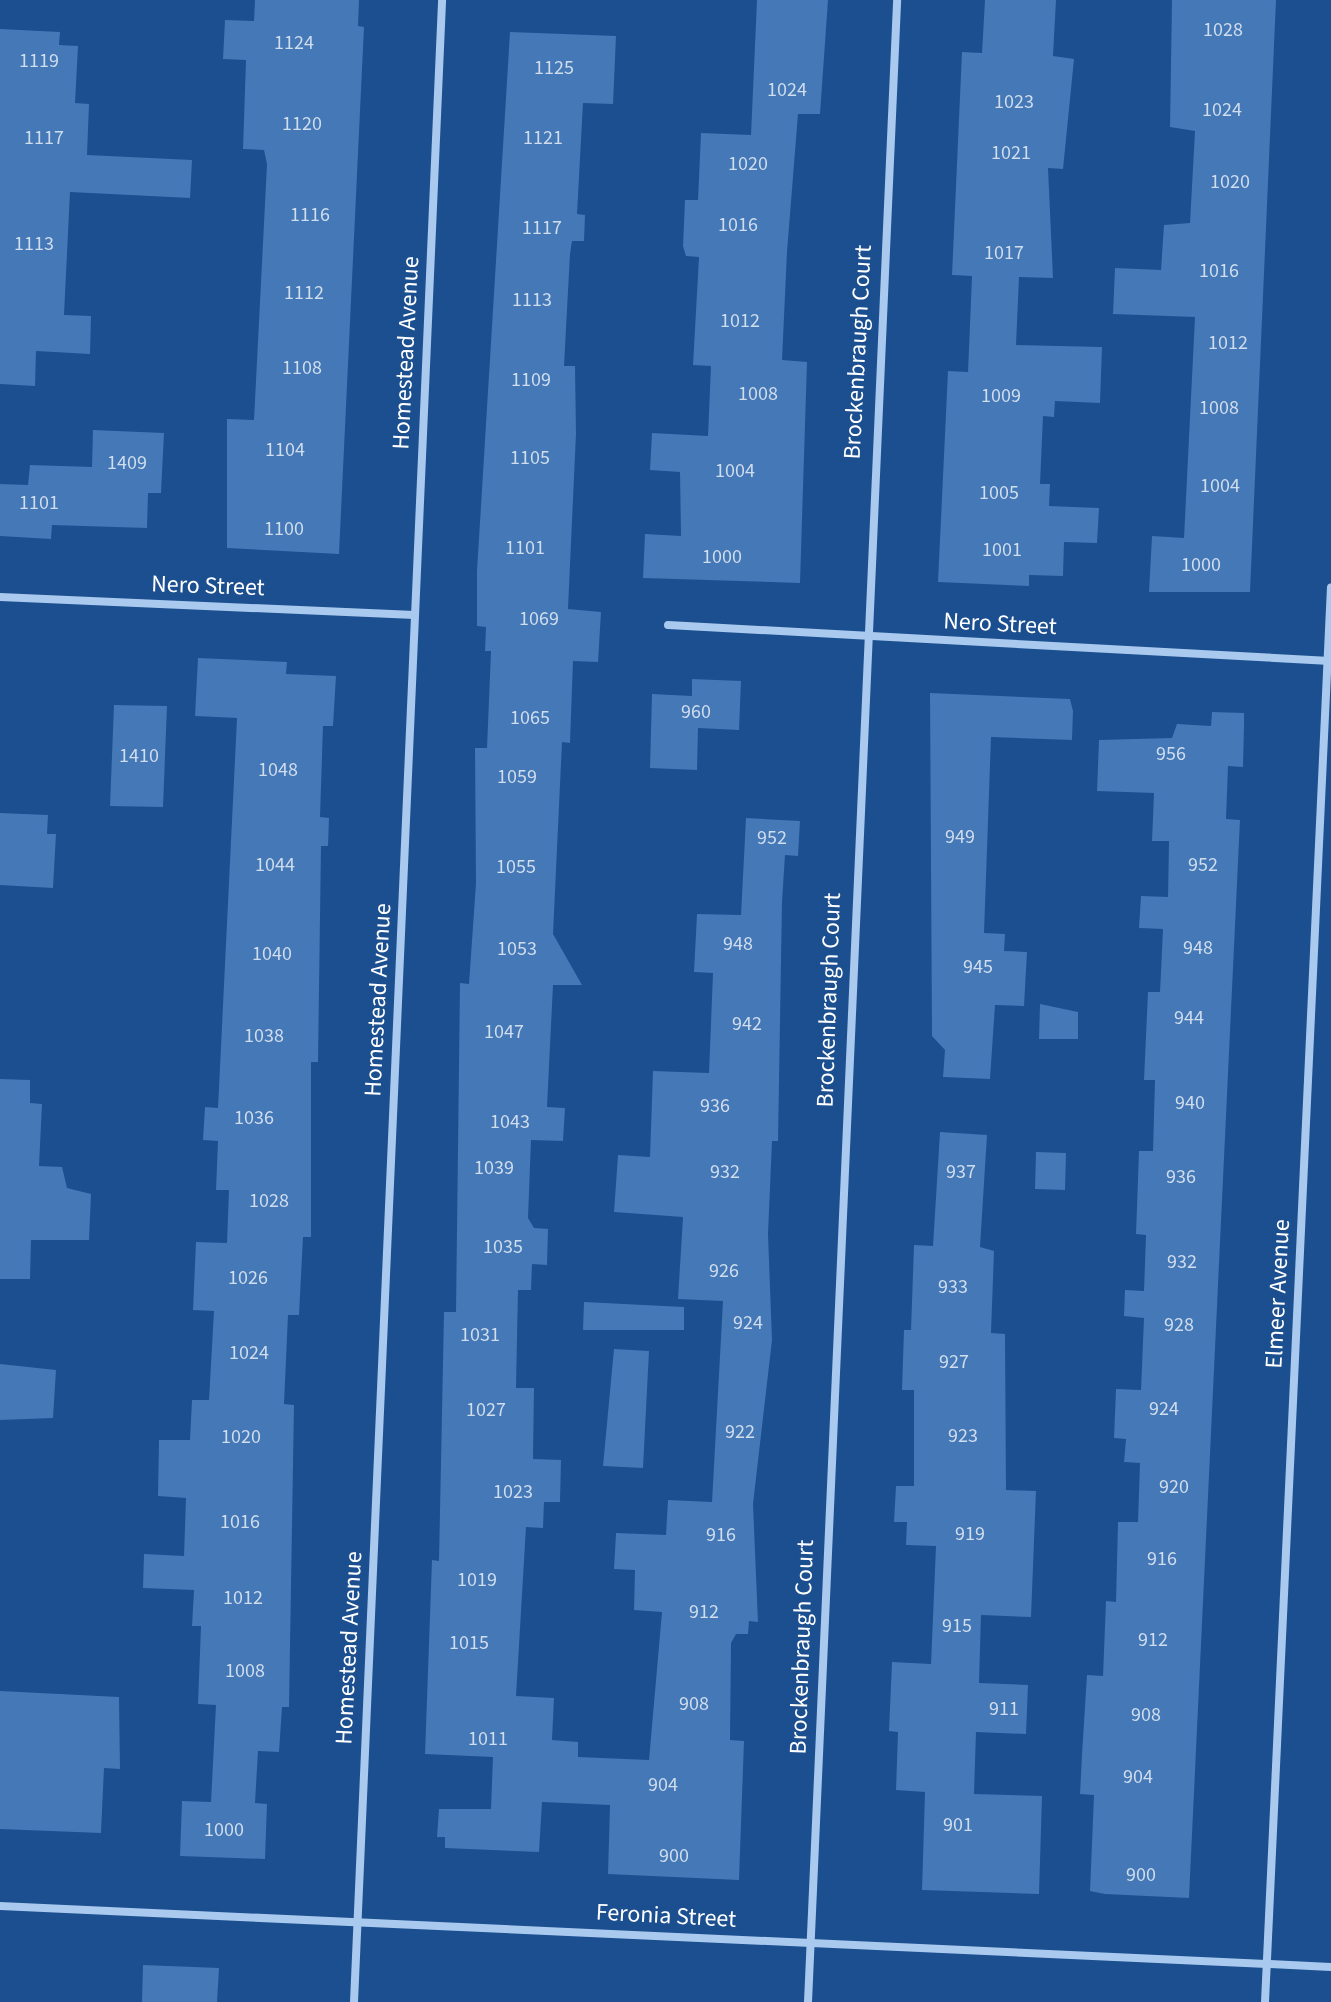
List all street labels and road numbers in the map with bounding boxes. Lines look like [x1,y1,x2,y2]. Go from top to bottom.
street label: Brockenbraugh Court [838,244,878,460]
street label: Homestead Avenue [387,256,425,450]
street label: Nero Street [151,570,265,602]
street label: Nero Street [943,607,1057,641]
street label: Brockenbraugh Court [811,892,847,1108]
street label: Homestead Avenue [359,903,397,1097]
street label: Elmeer Avenue [1260,1219,1296,1369]
street label: Brockenbraugh Court [784,1539,820,1755]
street label: Homestead Avenue [330,1551,368,1745]
street label: Feronia Street [595,1898,737,1934]

